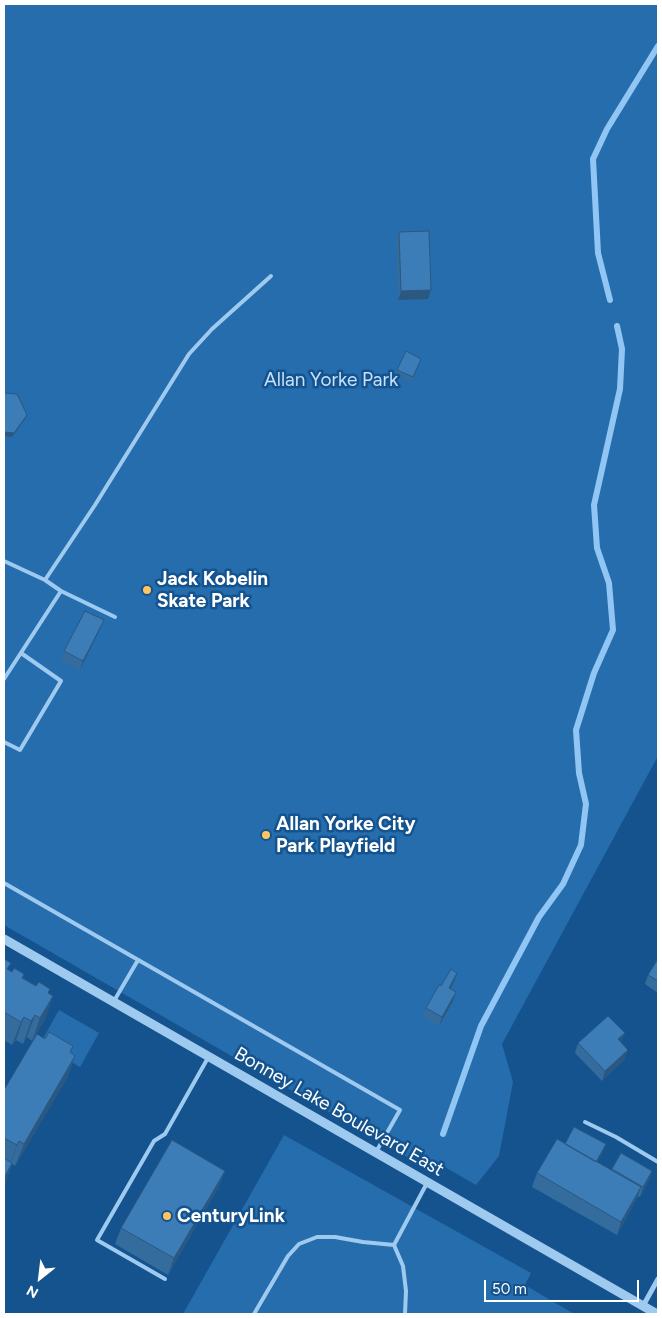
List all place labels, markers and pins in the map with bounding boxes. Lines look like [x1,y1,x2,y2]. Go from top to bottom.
place label: Jack Kobelin Skate Park [157,568,268,612]
marker: Jack Kobelin Skate Park [141,584,153,596]
place label: Allan Yorke City Park Playfield [276,813,415,857]
marker: Allan Yorke City Park Playfield [260,829,272,841]
place label: CenturyLink [177,1205,285,1227]
marker: CenturyLink [161,1210,173,1222]

